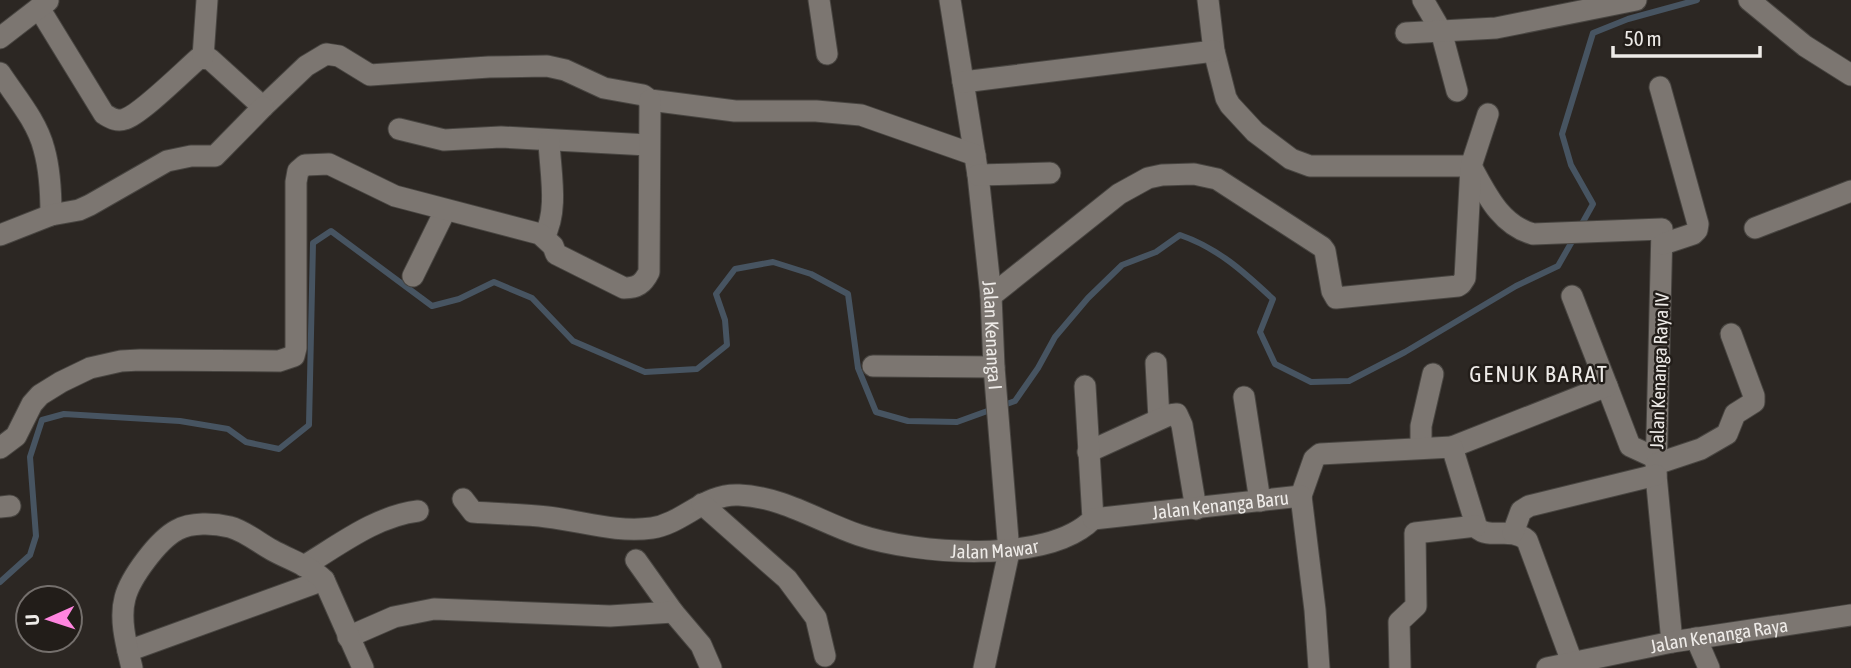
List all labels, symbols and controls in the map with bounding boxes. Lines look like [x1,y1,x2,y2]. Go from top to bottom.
scale bar [1613,14,1760,58]
text: 50 m [1624,26,1662,50]
street label: Jalan Kenanga I [978,279,1007,391]
street label: Jalan Kenanga Raya IV [1645,292,1673,449]
district label: GENUK BARAT [1469,361,1609,387]
street label: Jalan Kenanga Baru [1151,486,1290,523]
street label: Jalan Mawar [950,534,1041,562]
north arrow [14,584,84,654]
text: U [21,614,43,626]
street label: Jalan Kenanga Raya [1648,614,1789,657]

